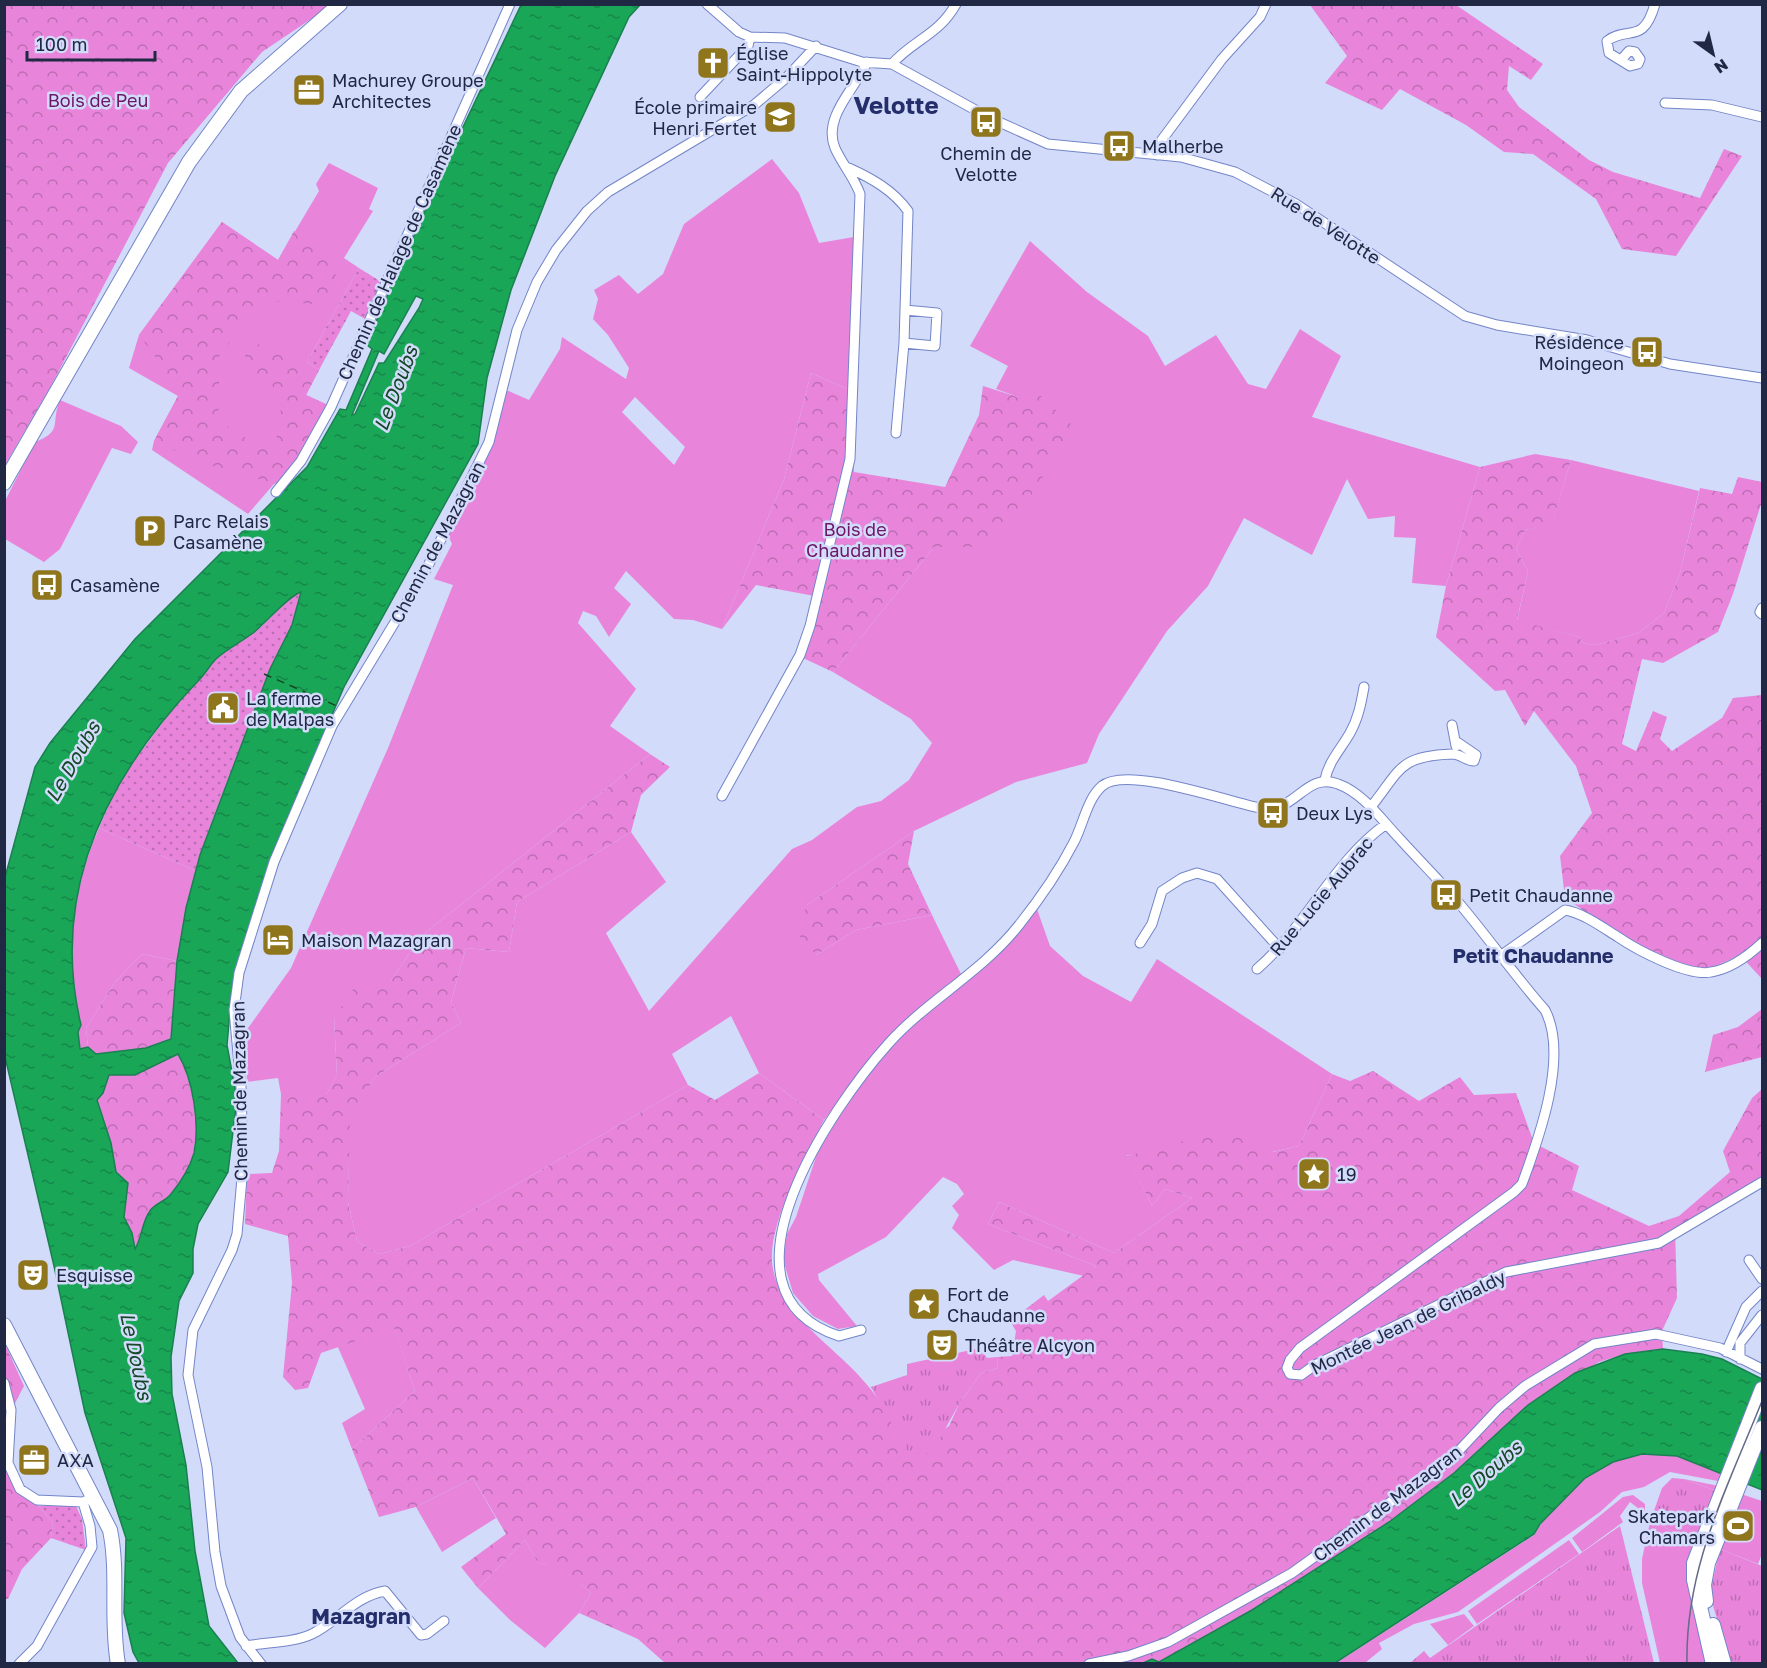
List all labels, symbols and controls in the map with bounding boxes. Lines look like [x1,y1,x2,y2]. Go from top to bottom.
scale bar [27,24,154,62]
north arrow [1683,24,1743,84]
text: 100 m [36,33,87,55]
place label: Église Saint-Hippolyte [736,42,872,85]
church icon: Église Saint-Hippolyte [695,45,731,81]
text: N [1711,55,1732,78]
place label: Machurey Groupe Architectes [332,69,484,112]
office icon: Machurey Groupe Architectes [291,72,327,108]
park label: Bois de Peu [48,89,148,111]
district label: Velotte [853,90,939,119]
place label: École primaire Henri Fertet [634,96,757,139]
school or university icon: École primaire Henri Fertet [762,99,798,135]
bus stop icon: Chemin de Velotte [968,104,1004,140]
street label: Chemin de Halage de Casamène [332,121,466,383]
bus stop icon: Malherbe [1101,128,1137,164]
place label: Malherbe [1142,135,1223,157]
place label: Chemin de Velotte [940,142,1032,185]
street label: Rue de Velotte [1267,181,1385,269]
place label: Résidence Moingeon [1534,331,1624,374]
bus stop icon: Résidence Moingeon [1629,334,1665,370]
water label: Le Doubs [368,341,423,434]
street label: Chemin de Mazagran [385,457,489,627]
place label: Parc Relais Casamène [173,510,269,553]
parking icon: Parc Relais Casamène [132,513,168,549]
park label: Bois de Chaudanne [806,518,904,561]
bus stop icon: Casamène [29,567,65,603]
place label: Casamène [70,574,160,596]
place label: La ferme de Malpas [246,687,334,730]
public building icon: La ferme de Malpas [205,690,241,726]
water label: Le Doubs [39,715,105,805]
bus stop icon: Deux Lys [1255,795,1291,831]
place label: Deux Lys [1296,802,1373,824]
street label: Rue Lucie Aubrac [1265,832,1377,960]
bus stop icon: Petit Chaudanne [1428,877,1464,913]
place label: Petit Chaudanne [1469,884,1613,906]
hotel icon: Maison Mazagran [260,922,296,958]
place label: Maison Mazagran [301,929,452,951]
district label: Petit Chaudanne [1452,943,1614,967]
street label: Chemin de Mazagran [226,1001,252,1181]
place icon: 19 [1296,1156,1332,1192]
place label: 19 [1337,1163,1357,1185]
theatre icon: Esquisse [15,1257,51,1293]
place label: Esquisse [56,1264,133,1286]
street label: Montée Jean de Gribaldy [1307,1265,1509,1379]
place label: Fort de Chaudanne [947,1283,1045,1326]
place icon: Fort de Chaudanne [906,1286,942,1322]
water label: Le Doubs [116,1310,158,1403]
theatre icon: Théâtre Alcyon [924,1327,960,1363]
place label: Théâtre Alcyon [965,1334,1095,1356]
water label: Le Doubs [1444,1434,1527,1511]
street label: Chemin de Mazagran [1308,1440,1466,1566]
office icon: AXA [16,1442,52,1478]
place label: AXA [57,1449,94,1471]
place label: Skatepark Chamars [1627,1505,1715,1548]
sports icon: Skatepark Chamars [1720,1508,1756,1544]
district label: Mazagran [311,1603,411,1629]

